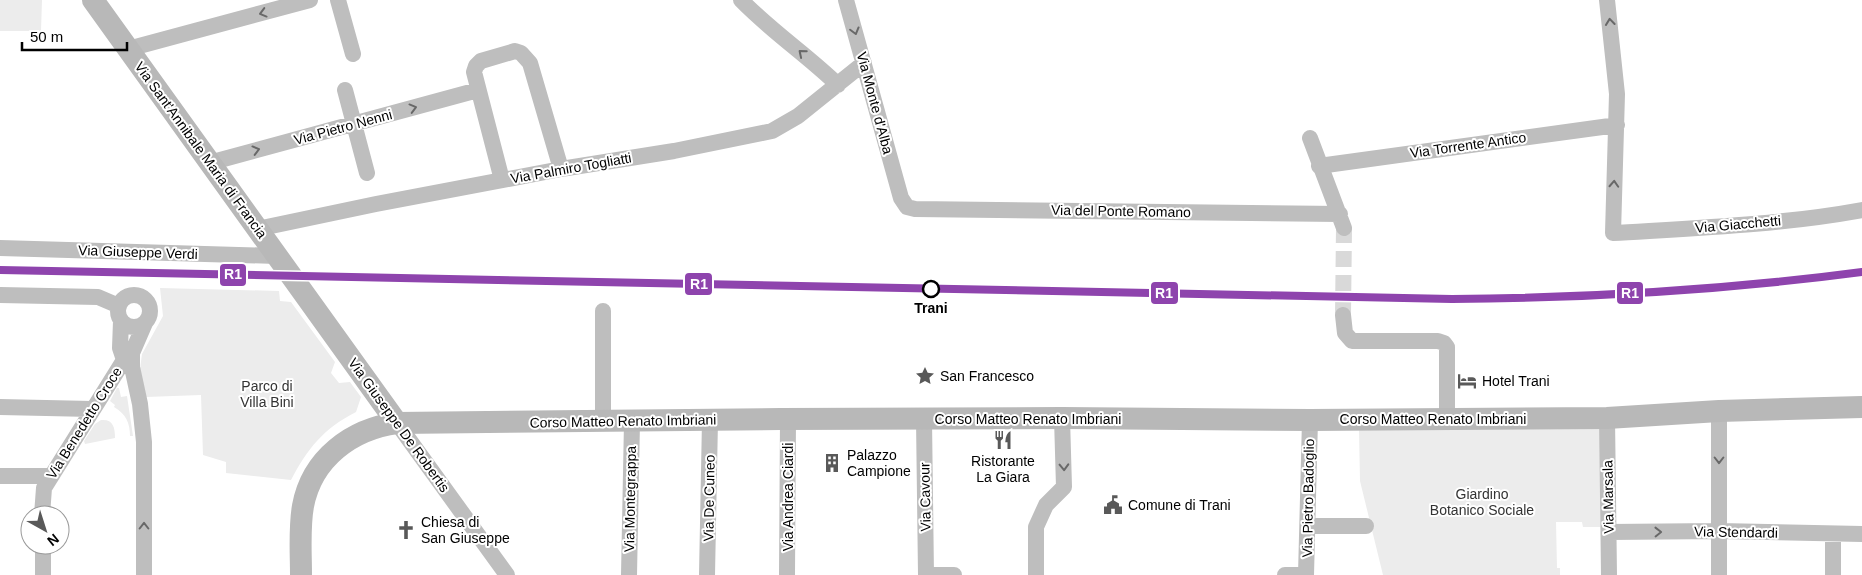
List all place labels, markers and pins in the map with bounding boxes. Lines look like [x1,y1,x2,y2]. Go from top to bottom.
marker: Trani [922,280,940,298]
place label: Trani [914,300,948,316]
place icon: San Francesco [914,365,936,387]
place label: San Francesco [940,368,1034,384]
hotel icon: Hotel Trani [1456,370,1478,392]
place label: Hotel Trani [1482,373,1550,389]
restaurant icon: Ristorante La Giara [992,429,1014,451]
place label: Palazzo Campione [847,447,911,479]
building icon: Palazzo Campione [821,452,843,474]
place label: Ristorante La Giara [971,453,1035,485]
public building icon: Comune di Trani [1102,494,1124,516]
place label: Comune di Trani [1128,497,1231,513]
place label: Chiesa di San Giuseppe [421,514,510,546]
church icon: Chiesa di San Giuseppe [395,519,417,541]

